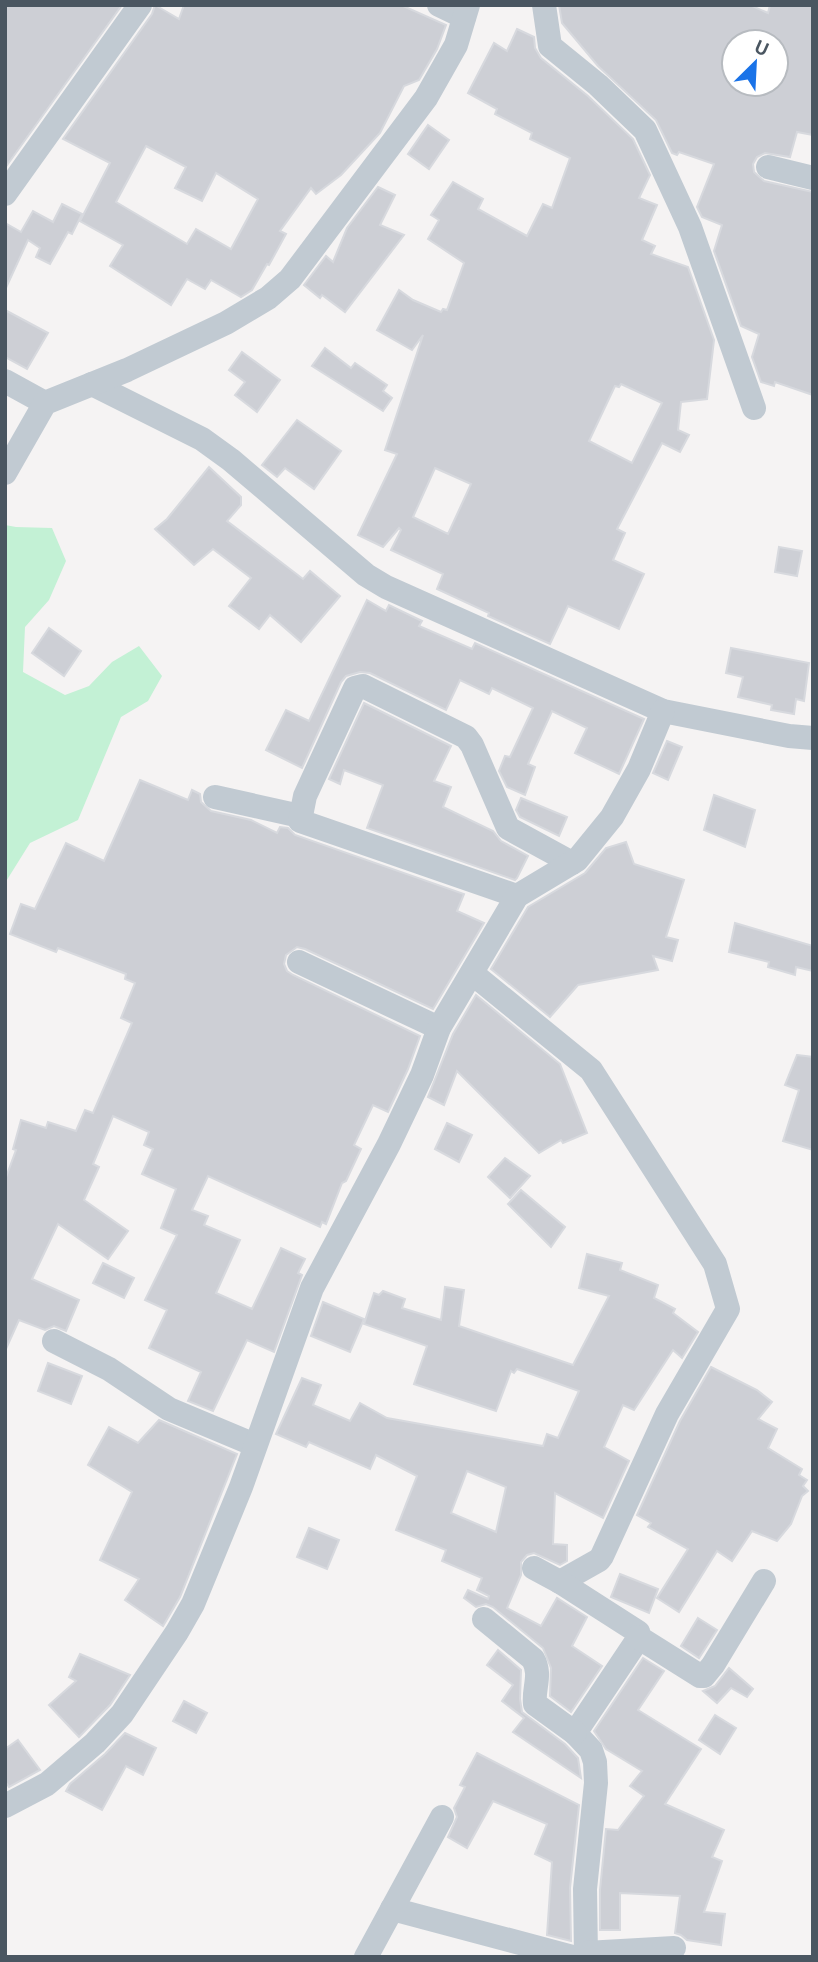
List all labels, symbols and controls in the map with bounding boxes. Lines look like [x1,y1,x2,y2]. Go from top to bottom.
north arrow [720,28,790,98]
text: U [751,35,772,60]

